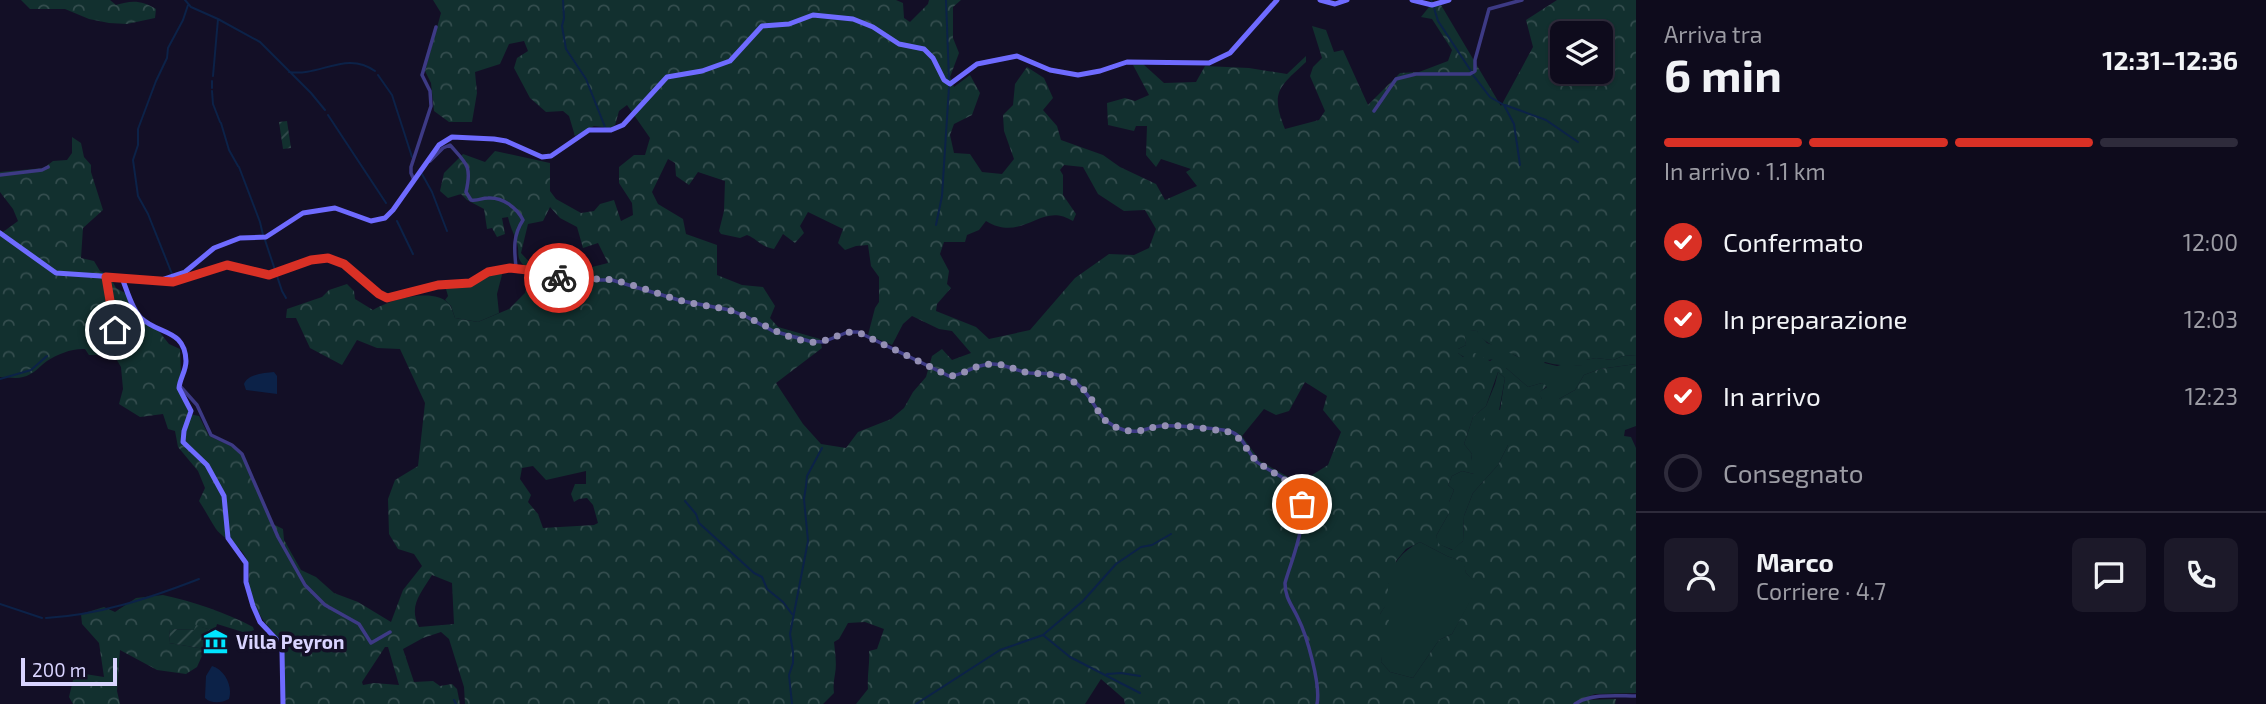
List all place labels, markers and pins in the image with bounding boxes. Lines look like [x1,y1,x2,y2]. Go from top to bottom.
pin [85,300,145,360]
pin [1272,474,1332,534]
museum icon: Villa Peyron [202,628,230,656]
place label: Villa Peyron [236,630,344,654]

